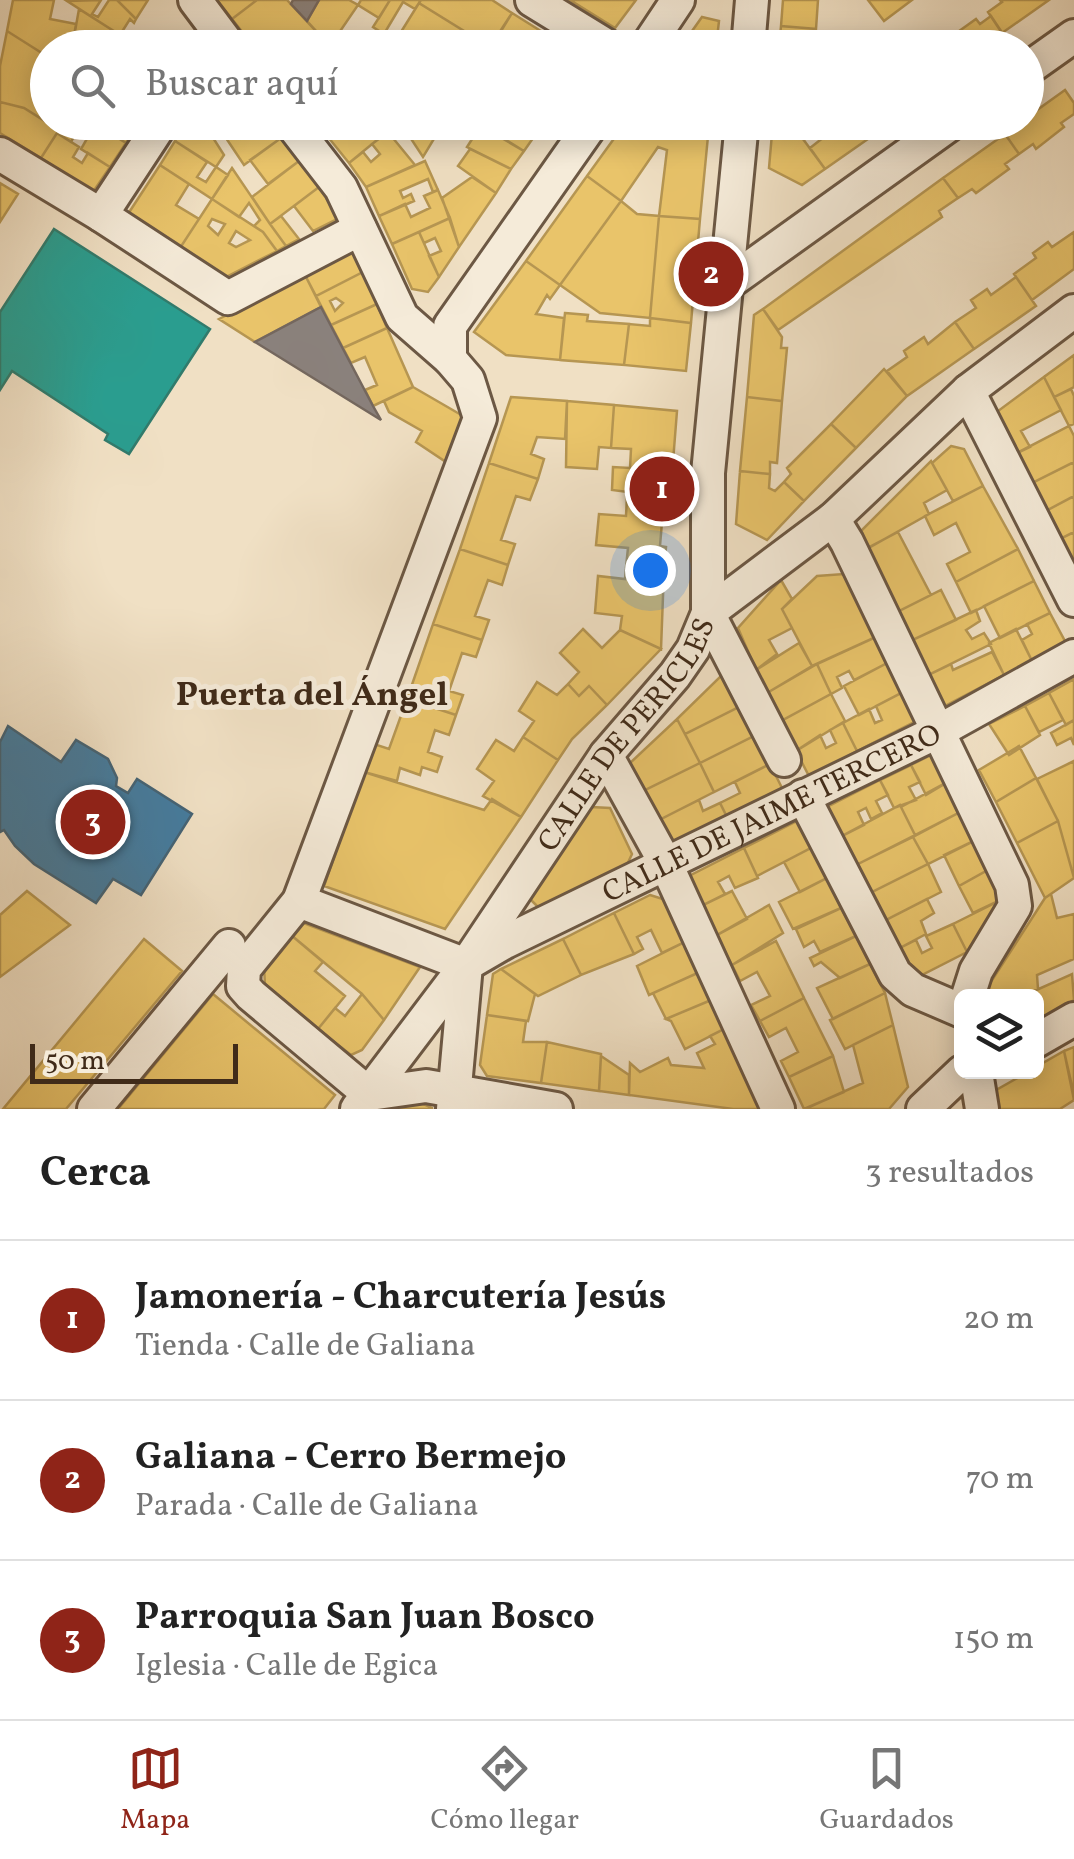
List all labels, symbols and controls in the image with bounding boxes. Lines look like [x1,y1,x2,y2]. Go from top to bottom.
search box [30,30,1044,140]
icon: search [65,58,120,113]
text: Buscar aquí [145,59,338,112]
pin: 2 [678,236,744,312]
pin: 1 [630,452,694,526]
your location [625,545,676,596]
street label: CALLE DE PERICLES [528,612,727,861]
district label: Puerta del Ángel [176,672,448,720]
street label: CALLE DE JAIME TERCERO [596,714,949,914]
pin: 3 [61,784,126,860]
map controls [954,989,1044,1079]
button: layers [954,989,1044,1079]
scale bar [30,1039,238,1084]
text: 50 m [45,1042,105,1081]
text: Cerca [40,1145,151,1204]
text: 3 resultados [865,1152,1034,1196]
text: Jamonería - Charcutería Jesús [135,1272,666,1325]
text: 1 [66,1298,79,1342]
text: 20 m [963,1298,1034,1342]
text: Tienda · Calle de Galiana [135,1325,476,1369]
text: Galiana - Cerro Bermejo [135,1432,566,1485]
text: 2 [64,1458,81,1502]
text: 70 m [966,1458,1034,1502]
text: Parada · Calle de Galiana [135,1485,479,1529]
text: Parroquia San Juan Bosco [135,1592,595,1645]
text: 3 [64,1618,81,1662]
text: 150 m [953,1618,1034,1662]
text: Iglesia · Calle de Egica [135,1645,438,1689]
tab: Mapa [120,1741,190,1840]
tab: Cómo llegar [431,1741,579,1840]
tab: Guardados [819,1741,954,1840]

